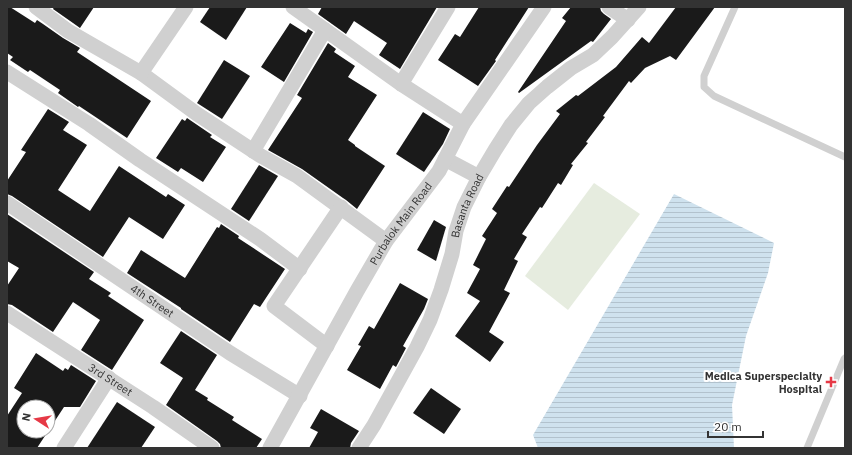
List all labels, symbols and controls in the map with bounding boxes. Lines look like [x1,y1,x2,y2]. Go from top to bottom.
street label: Basanta Road [448,171,487,239]
street label: Purbalok Main Road [367,179,435,268]
street label: 4th Street [128,281,177,320]
street label: 3rd Street [86,360,135,399]
place label: Medica Superspecialty Hospital [705,369,823,396]
marker: Medica Superspecialty Hospital [825,376,837,388]
north arrow [16,399,56,439]
text: N [19,412,34,422]
scale bar [708,413,763,439]
text: 20 m [714,419,742,434]

